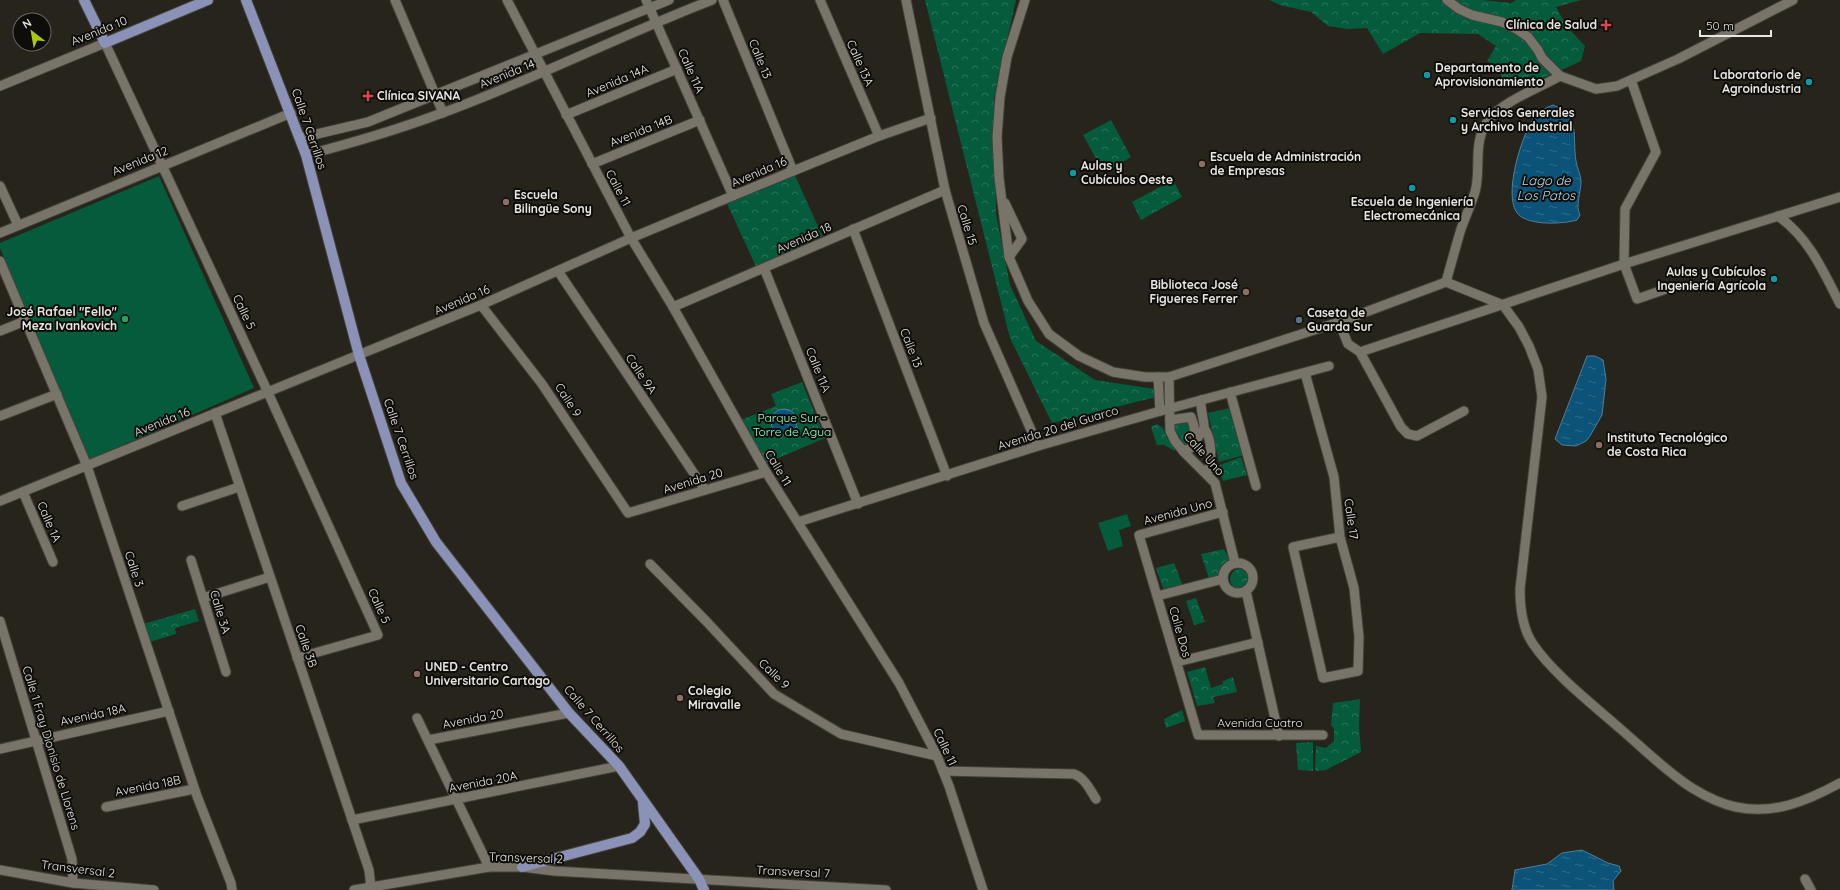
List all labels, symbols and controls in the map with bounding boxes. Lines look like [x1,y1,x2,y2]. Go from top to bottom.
north arrow [12,12,52,52]
street label: Avenida 10 [68,12,129,49]
scale bar [1700,12,1771,38]
text: N [20,15,34,32]
place label: Clínica de Salud [1506,17,1597,32]
text: 50 m [1706,18,1734,33]
marker: Clínica de Salud [1600,19,1612,31]
street label: Calle 13 [746,37,775,81]
street label: Calle 13A [844,37,877,88]
street label: Calle 11A [675,46,708,96]
street label: Avenida 14 [477,56,537,91]
place label: Departamento de Aprovisionamiento [1435,60,1544,89]
street label: Avenida 14A [583,61,650,100]
place label: Laboratorio de Agroindustria [1713,67,1801,96]
marker: Departamento de Aprovisionamiento [1422,70,1432,80]
marker: Laboratorio de Agroindustria [1804,77,1814,87]
street label: Calle 7 Cerrillos [289,86,330,172]
place label: Clínica SIVANA [377,88,460,103]
marker: Clínica SIVANA [362,90,374,102]
place label: Servicios Generales y Archivo Industrial [1461,105,1575,134]
street label: Avenida 14B [607,111,674,150]
marker: Servicios Generales y Archivo Industrial [1448,115,1458,125]
street label: Avenida 12 [110,142,170,179]
place label: Escuela de Administración de Empresas [1210,149,1361,178]
street label: Avenida 16 [729,153,789,190]
place label: Aulas y Cubículos Oeste [1081,158,1173,187]
marker: Escuela de Administración de Empresas [1197,159,1207,169]
street label: Calle 11 [603,167,634,209]
marker: Aulas y Cubículos Oeste [1068,168,1078,178]
water label: Lago de Los Patos [1517,172,1576,203]
marker: Escuela de Ingeniería Electromecánica [1407,183,1417,193]
place label: Escuela Bilingüe Sony [514,187,592,216]
place label: Escuela de Ingeniería Electromecánica [1351,194,1473,223]
marker: Escuela Bilingüe Sony [501,197,511,207]
street label: Calle 15 [954,203,981,247]
street label: Avenida 18 [774,219,834,256]
place label: Aulas y Cubículos Ingeniería Agrícola [1657,264,1766,293]
marker: Aulas y Cubículos Ingeniería Agrícola [1769,274,1779,284]
place label: Biblioteca José Figueres Ferrer [1149,277,1238,306]
street label: Avenida 16 [432,281,492,318]
marker: Biblioteca José Figueres Ferrer [1241,287,1251,297]
street label: Calle 5 [230,292,259,332]
place label: José Rafael "Fello" Meza Ivankovich [7,304,117,333]
place label: Caseta de Guarda Sur [1307,305,1373,334]
marker: José Rafael "Fello" Meza Ivankovich [120,314,130,324]
marker: Caseta de Guarda Sur [1294,315,1304,325]
street label: Calle 13 [897,326,926,370]
street label: Calle 11A [803,345,834,395]
street label: Calle 9A [623,351,660,397]
street label: Calle 9 [552,380,585,420]
street label: Calle 7 Cerrillos [381,396,422,482]
street label: Avenida 20 del Guarco [996,402,1120,453]
street label: Avenida 16 [132,403,192,439]
park label: Parque Sur - Torre de Agua [753,410,831,439]
street label: Calle Uno [1181,429,1228,478]
place label: Instituto Tecnológico de Costa Rica [1607,430,1728,459]
marker: Instituto Tecnológico de Costa Rica [1594,440,1604,450]
street label: Calle 11 [762,447,795,489]
street label: Avenida 20 [661,464,725,497]
street label: Avenida Uno [1142,495,1214,528]
street label: Calle 17 [1341,498,1362,540]
street label: Calle 1A [34,499,65,545]
street label: Calle 3 [122,549,147,589]
street label: Calle 5 [365,586,394,626]
street label: Calle 3A [207,588,234,636]
street label: Calle Dos [1166,605,1195,659]
street label: Calle 3B [292,622,321,670]
street label: Calle 9 [756,655,793,692]
place label: UNED - Centro Universitario Cartago [425,659,550,688]
street label: Calle 1 Fray Dionisio de Llorens [19,664,84,832]
marker: UNED - Centro Universitario Cartago [412,669,422,679]
street label: Calle 7 Cerrillos [561,682,628,756]
place label: Colegio Miravalle [688,683,741,712]
marker: Colegio Miravalle [675,693,685,703]
street label: Avenida 18A [59,700,127,729]
street label: Avenida 20 [441,705,505,732]
street label: Avenida Cuatro [1217,715,1303,730]
street label: Calle 11 [930,726,961,768]
street label: Avenida 20A [447,767,519,795]
street label: Avenida 18B [114,772,182,799]
street label: Transversal 2 [489,849,564,866]
street label: Transversal 2 [40,857,116,881]
street label: Transversal 7 [756,862,830,881]

